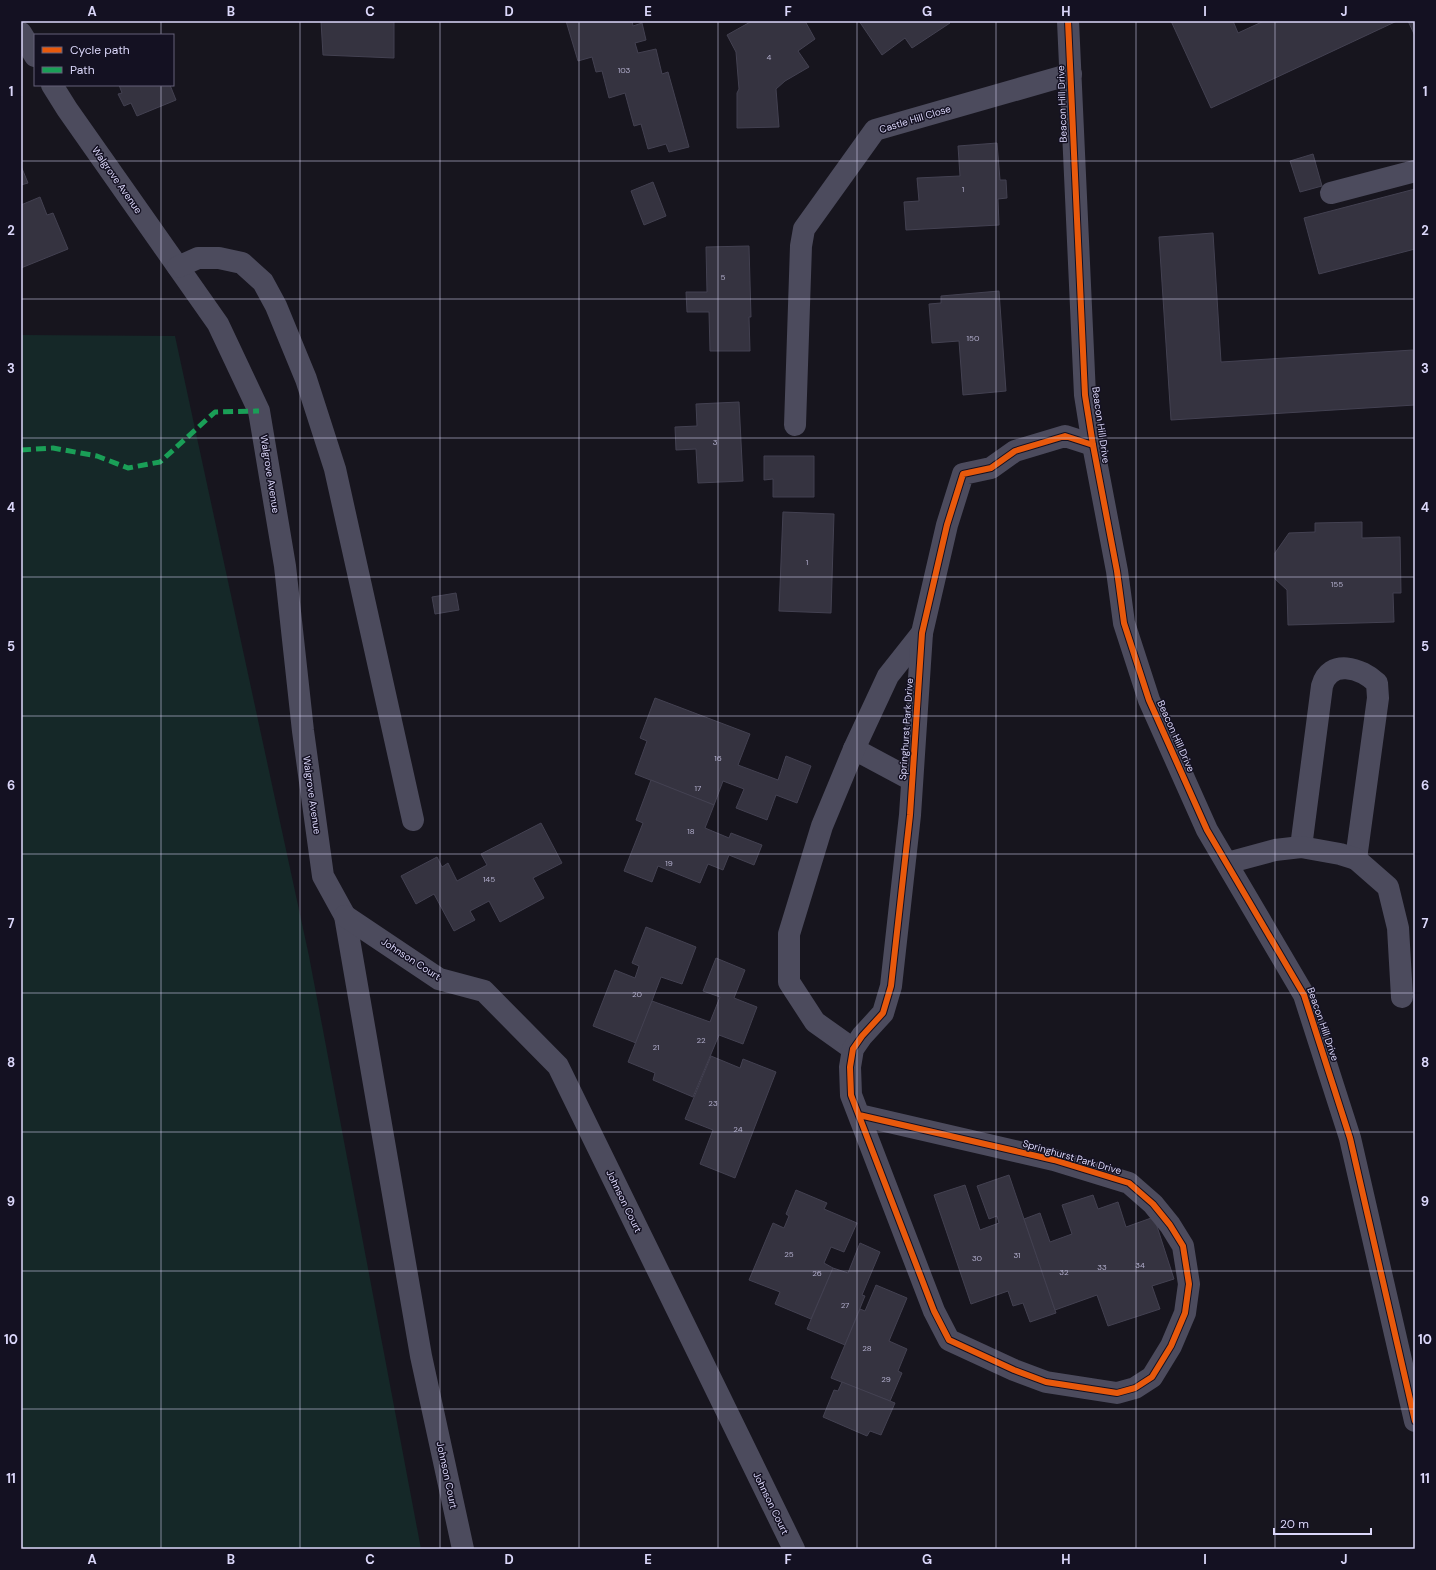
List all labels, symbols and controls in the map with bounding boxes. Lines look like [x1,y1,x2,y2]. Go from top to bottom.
text: A [87,3,97,20]
text: B [227,3,235,20]
text: C [365,3,375,20]
text: D [504,3,514,20]
text: E [644,3,652,20]
text: F [784,3,792,20]
text: G [922,3,932,20]
text: H [1061,3,1071,20]
text: I [1203,3,1207,20]
text: J [1340,3,1348,20]
legend [34,34,174,86]
text: Cycle path [70,42,130,58]
house number: 4 [767,52,772,62]
text: Path [70,62,95,78]
house number: 103 [618,65,631,75]
street label: Beacon Hill Drive [1054,65,1070,143]
text: 1 [9,83,13,100]
text: 1 [1423,83,1427,100]
street label: Castle Hill Close [878,102,953,136]
street label: Walgrove Avenue [89,144,145,216]
house number: 1 [962,184,964,194]
text: 2 [7,222,15,239]
text: 2 [1421,222,1429,239]
house number: 5 [721,272,726,282]
house number: 150 [967,333,980,343]
text: 3 [7,360,15,377]
text: 3 [1421,360,1429,377]
street label: Beacon Hill Drive [1089,386,1113,464]
street label: Walgrove Avenue [257,434,283,514]
house number: 3 [713,437,718,447]
text: 4 [7,499,15,516]
text: 4 [1421,499,1429,516]
house number: 1 [806,557,808,567]
house number: 155 [1331,579,1343,589]
text: 5 [7,638,15,655]
text: 5 [1421,638,1429,655]
street label: Springhurst Park Drive [896,677,916,780]
street label: Beacon Hill Drive [1154,698,1198,774]
house number: 16 [714,753,722,763]
street label: Walgrove Avenue [300,755,324,835]
text: 6 [7,777,15,794]
text: 6 [1421,777,1429,794]
house number: 17 [695,783,701,793]
house number: 18 [687,826,695,836]
house number: 19 [665,858,673,868]
house number: 145 [483,874,495,884]
text: 7 [8,915,15,932]
text: 7 [1422,915,1429,932]
street label: Johnson Court [379,935,443,983]
street label: Beacon Hill Drive [1304,985,1342,1063]
house number: 20 [632,989,643,999]
house number: 22 [696,1035,706,1045]
house number: 21 [652,1042,660,1052]
text: 8 [7,1054,15,1071]
text: 8 [1421,1054,1429,1071]
house number: 23 [708,1098,718,1108]
house number: 24 [733,1124,743,1134]
street label: Springhurst Park Drive [1021,1137,1123,1177]
street label: Johnson Court [603,1167,645,1235]
text: 9 [7,1193,15,1210]
text: 9 [1421,1193,1429,1210]
house number: 25 [784,1249,794,1259]
house number: 31 [1013,1250,1021,1260]
house number: 30 [972,1253,983,1263]
house number: 34 [1135,1260,1145,1270]
house number: 33 [1097,1262,1107,1272]
house number: 32 [1059,1267,1069,1277]
house number: 26 [812,1268,822,1278]
house number: 27 [841,1300,849,1310]
text: 10 [4,1331,18,1348]
text: 10 [1418,1331,1432,1348]
house number: 28 [862,1343,872,1353]
house number: 29 [881,1374,891,1384]
street label: Johnson Court [434,1440,460,1510]
street label: Johnson Court [750,1469,792,1537]
text: 11 [6,1470,16,1487]
text: 11 [1420,1470,1430,1487]
scale bar [1274,1510,1371,1536]
text: 20 m [1280,1516,1309,1532]
text: A [87,1551,97,1568]
text: B [227,1551,235,1568]
text: C [365,1551,375,1568]
text: D [504,1551,514,1568]
text: E [644,1551,652,1568]
text: F [784,1551,792,1568]
text: G [922,1551,932,1568]
text: H [1061,1551,1071,1568]
text: I [1203,1551,1207,1568]
text: J [1340,1551,1348,1568]

